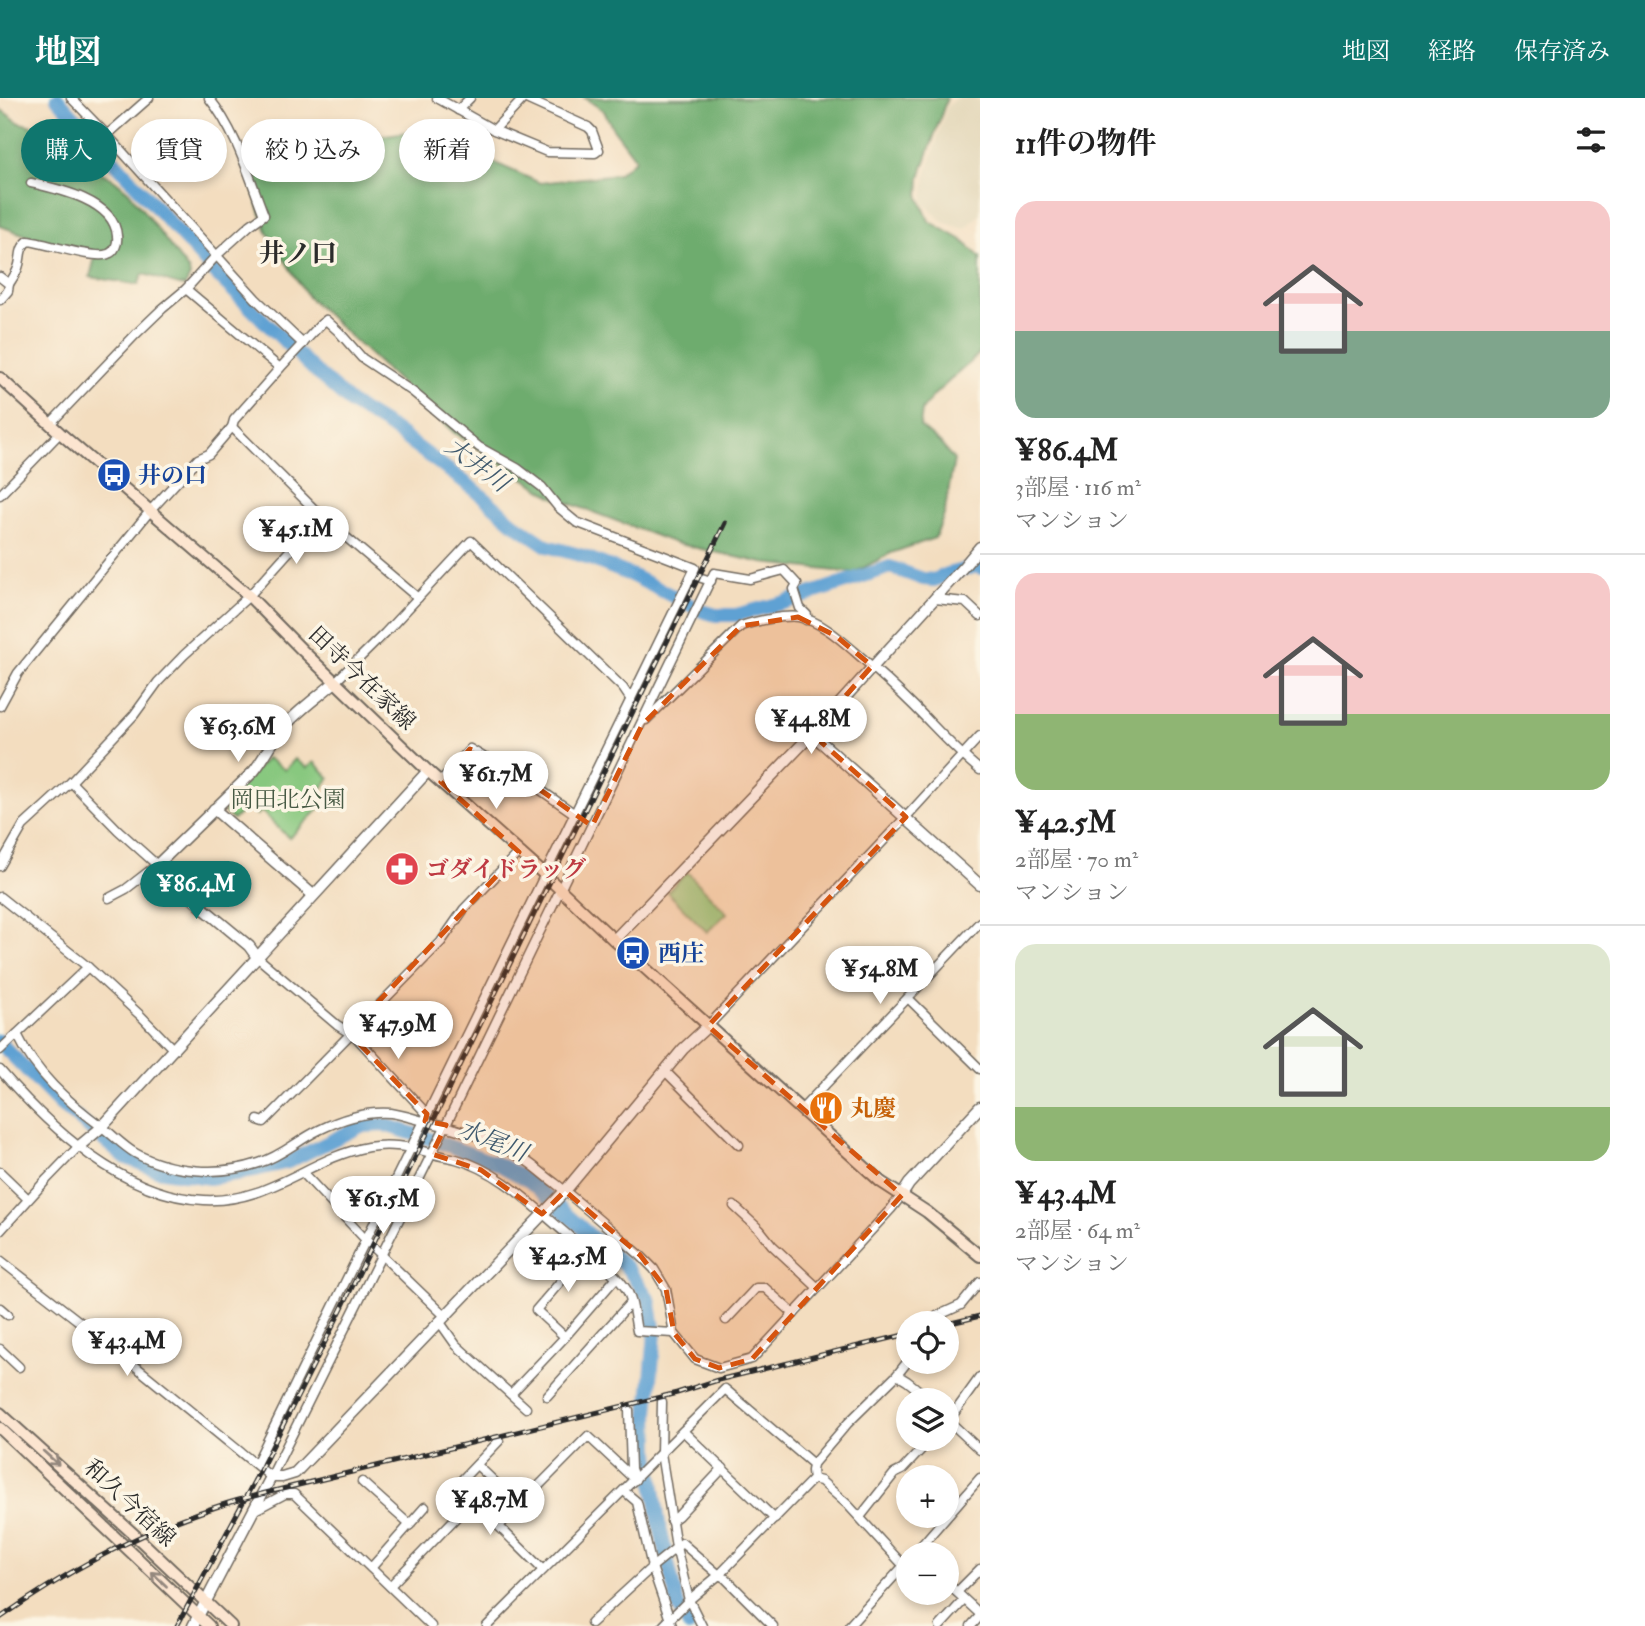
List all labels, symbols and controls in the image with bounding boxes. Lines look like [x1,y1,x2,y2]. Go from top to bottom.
text: 地図 [35,32,101,73]
text: 地図 [1342,36,1390,67]
text: 経路 [1428,36,1476,67]
text: 保存済み [1514,36,1610,67]
chip: 購入 [21,119,117,182]
chip: 賃貸 [131,119,227,182]
chip: 絞り込み [241,119,385,182]
chip: 新着 [399,119,495,182]
icon: filters [1572,121,1610,159]
text: 11件の物件 [1015,125,1156,162]
district label: 井ノ口 [259,238,337,270]
icon: home [1250,246,1376,372]
water label: 大井川 [439,431,517,501]
text: ¥86.4M [1015,432,1118,469]
bus stop icon: 井の口 [95,456,133,494]
place label: 井の口 [138,461,207,490]
text: 3部屋 · 116 m² [1015,473,1141,502]
pin: ¥45.1M [239,506,353,566]
text: マンション [1015,506,1129,535]
text: ¥45.1M [259,514,333,543]
icon: home [1250,618,1376,744]
street label: 田寺今在家線 [302,620,422,736]
pin: ¥44.8M [754,696,868,756]
pin: ¥63.6M [181,704,295,764]
text: ¥44.8M [771,704,851,733]
text: ¥63.6M [200,712,276,741]
pin: ¥61.7M [439,752,553,811]
text: ¥61.7M [459,759,533,788]
park label: 岡田北公園 [231,785,346,814]
text: ¥42.5M [1015,804,1116,841]
text: 2部屋 · 70 m² [1015,845,1138,874]
pharmacy icon: ゴダイドラッグ [383,850,421,888]
place label: ゴダイドラッグ [426,855,586,884]
pin: ¥86.4M [139,862,253,921]
text: ¥86.4M [156,869,236,898]
text: マンション [1015,878,1129,907]
bus stop icon: 西庄 [614,934,652,972]
place label: 西庄 [658,939,704,968]
pin: ¥54.8M [823,946,937,1006]
text: ¥54.8M [841,954,919,983]
icon: home [1250,989,1376,1115]
pin: ¥47.9M [341,1002,455,1061]
text: ¥47.9M [359,1009,437,1038]
restaurant icon: 丸慶 [807,1089,845,1127]
place label: 丸慶 [850,1094,896,1123]
water label: 水尾川 [454,1113,535,1170]
text: ¥43.4M [1015,1175,1117,1212]
pin: ¥61.5M [326,1176,440,1236]
text: ¥61.5M [346,1184,420,1213]
text: 2部屋 · 64 m² [1015,1216,1140,1245]
pin: ¥42.5M [511,1234,625,1294]
text: ¥42.5M [529,1242,607,1271]
text: マンション [1015,1249,1129,1278]
map controls [896,1311,959,1605]
button: locate [896,1311,959,1374]
pin: ¥43.4M [70,1318,184,1378]
text: ¥43.4M [88,1326,166,1355]
button: layers [896,1388,959,1451]
one-way arrow [42,1450,59,1467]
street label: 和久今宿線 [78,1453,182,1553]
button: + [896,1465,959,1528]
pin: ¥48.7M [433,1478,547,1537]
text: ¥48.7M [452,1485,528,1514]
button: − [896,1542,959,1605]
one-way arrow [151,1571,168,1588]

